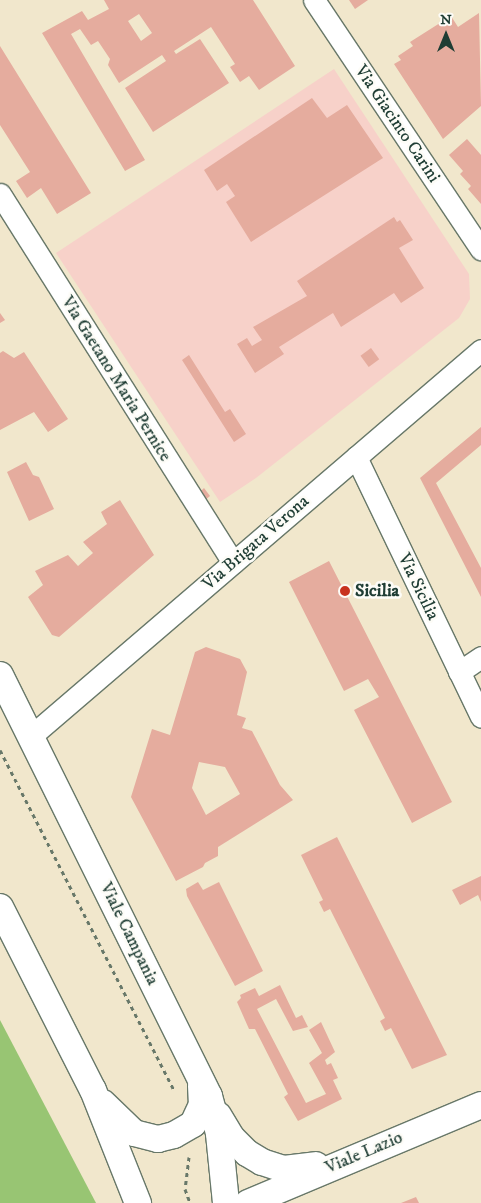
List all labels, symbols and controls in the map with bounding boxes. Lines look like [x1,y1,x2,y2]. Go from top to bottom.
north arrow [421,10,471,60]
text: N [440,11,452,29]
street label: Via Giacinto Carini [350,61,444,187]
street label: Via Gaetano Maria Pernice [56,292,176,466]
street label: Via Brigata Verona [198,491,314,595]
street label: Via Sicilia [393,550,443,624]
place label: Sicilia [355,580,399,602]
marker: Sicilia [339,585,351,597]
street label: Viale Campania [95,879,163,989]
street label: Viale Lazio [322,1127,406,1179]

